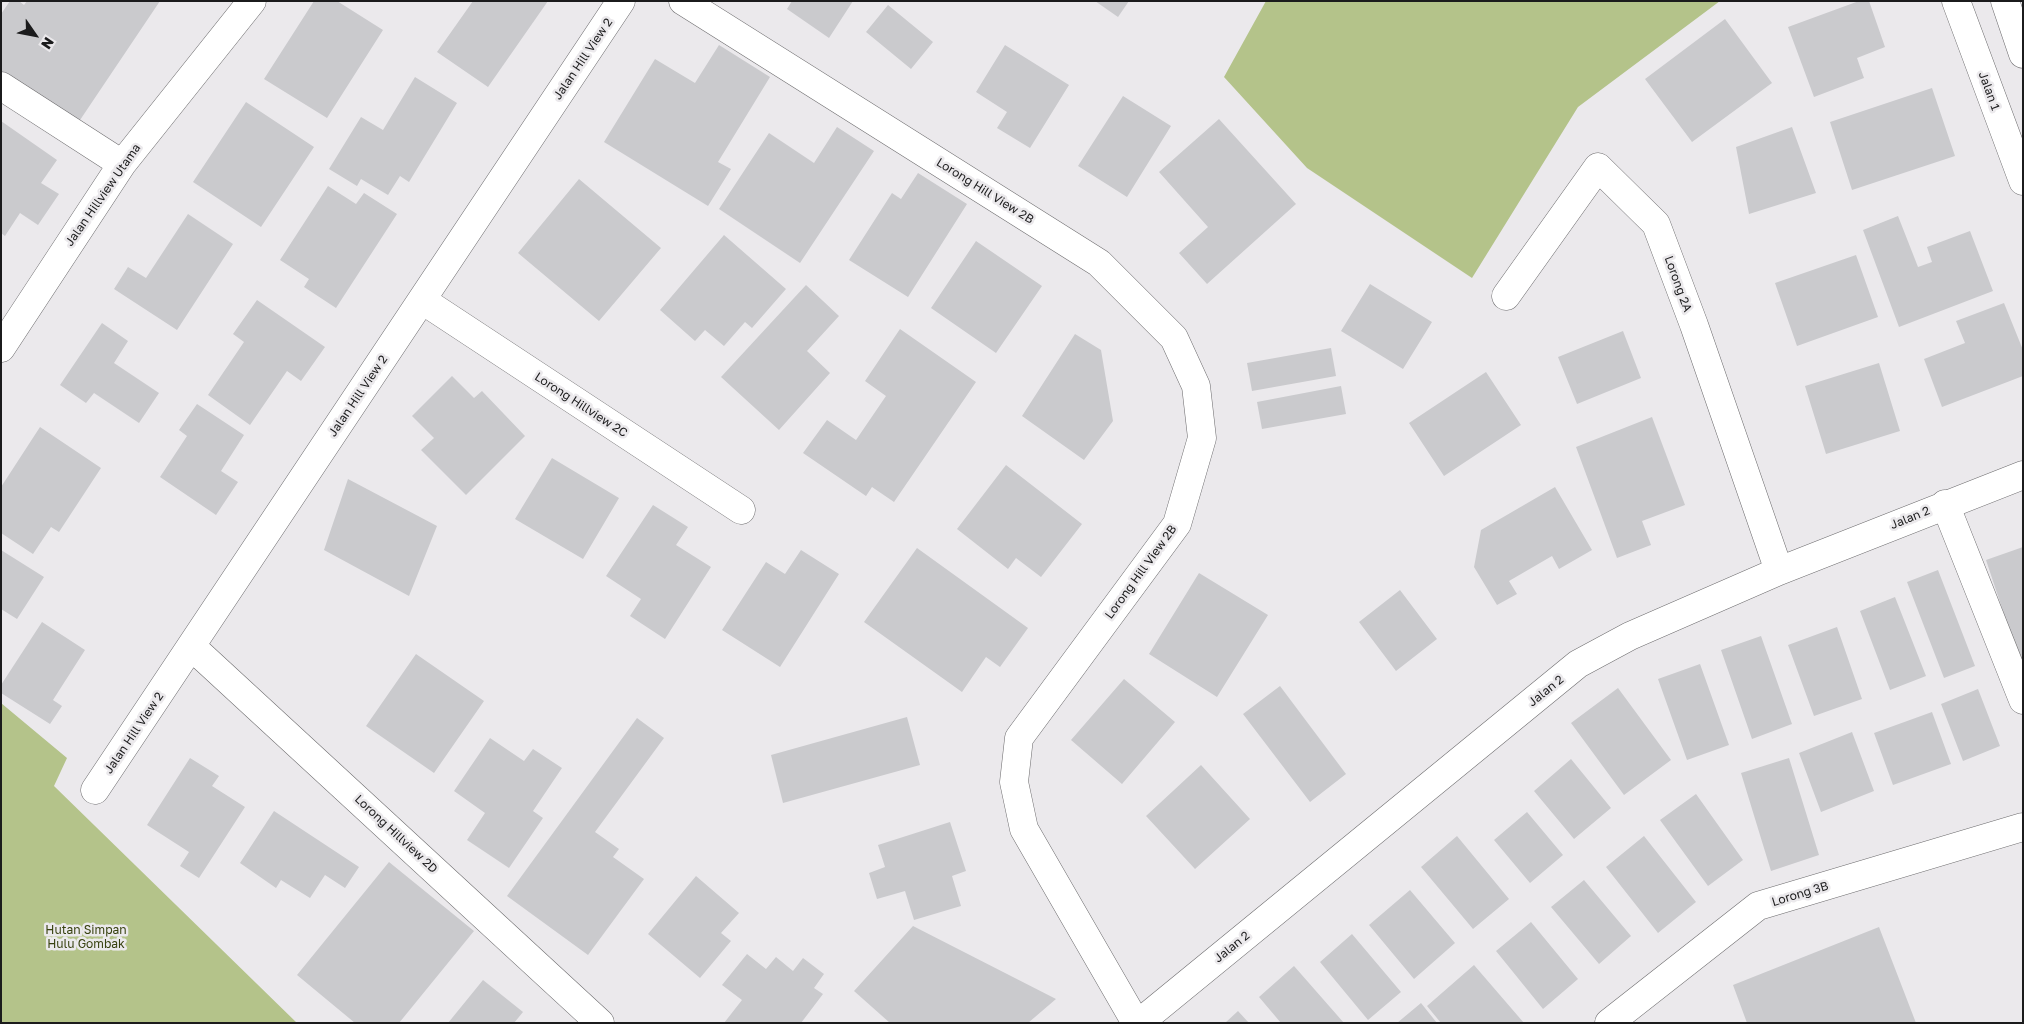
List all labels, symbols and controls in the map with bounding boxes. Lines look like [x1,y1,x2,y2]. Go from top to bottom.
north arrow [10,10,60,60]
street label: Jalan Hill View 2 [550,15,616,103]
text: N [38,34,58,53]
street label: Jalan 1 [1975,70,2003,112]
street label: Jalan Hillview Utama [62,141,144,249]
street label: Lorong Hill View 2B [934,155,1036,227]
street label: Lorong 2A [1661,254,1695,314]
street label: Jalan Hill View 2 [325,352,391,440]
street label: Lorong Hillview 2C [532,370,630,440]
street label: Jalan 2 [1888,504,1932,532]
street label: Lorong Hill View 2B [1102,522,1180,622]
street label: Jalan 2 [1525,672,1567,710]
street label: Jalan Hill View 2 [101,689,167,777]
street label: Lorong Hillview 2D [352,792,440,876]
street label: Lorong 3B [1770,879,1830,909]
park label: Hutan Simpan Hulu Gombak [45,923,127,951]
street label: Jalan 2 [1211,928,1253,966]

